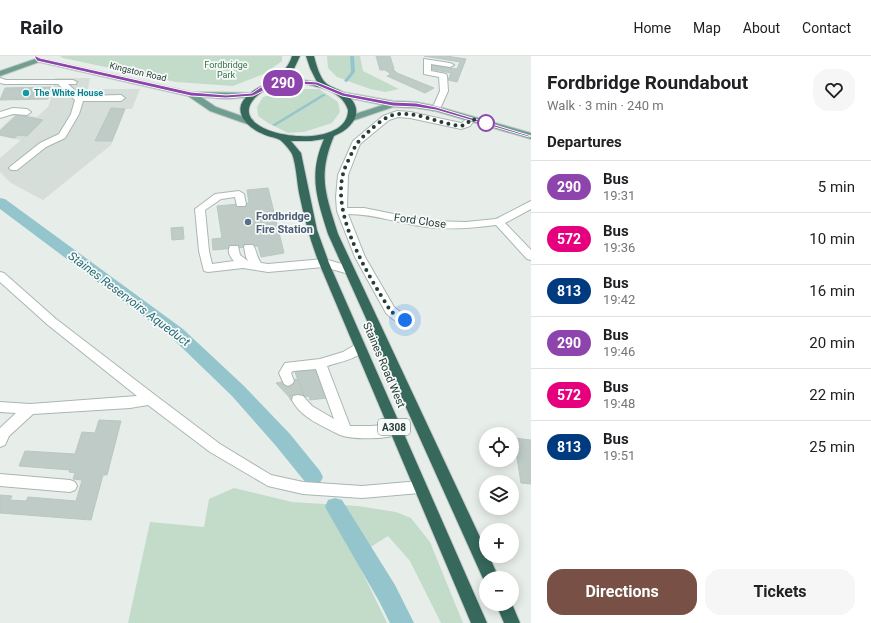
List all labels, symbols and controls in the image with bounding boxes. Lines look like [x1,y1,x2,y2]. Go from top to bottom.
text: Railo [20,16,63,39]
text: Home [633,20,671,36]
text: Map [693,20,721,36]
text: About [743,20,780,36]
text: Contact [802,20,851,36]
park label: Fordbridge Park [204,60,248,80]
street label: Kingston Road [108,61,168,83]
button: heart [813,69,855,111]
line badge: 290 [260,70,306,96]
text: Fordbridge Roundabout [547,71,748,94]
text: 290 [271,75,295,91]
marker: The White House [21,88,31,98]
place label: The White House [34,88,103,98]
text: Walk · 3 min · 240 m [547,98,664,113]
unlabelled marker [477,114,495,132]
text: Departures [547,133,622,151]
text: Bus [603,170,629,188]
text: 5 min [818,178,855,196]
text: 290 [557,179,581,195]
text: 19:31 [603,188,635,203]
place label: Fordbridge Fire Station [256,210,313,236]
street label: Ford Close [393,211,447,231]
marker: Fordbridge Fire Station [243,217,253,227]
text: Bus [603,222,629,240]
text: 10 min [809,230,855,248]
text: 572 [557,231,581,247]
text: 19:36 [603,240,635,255]
water label: Staines Reservoirs Aqueduct [65,249,193,349]
text: Bus [603,274,629,292]
text: 16 min [809,282,855,300]
text: 813 [557,283,581,299]
text: 19:42 [603,292,635,307]
your location [395,310,415,330]
street label: Staines Road West [360,320,408,410]
text: Bus [603,326,629,344]
text: 20 min [809,334,855,352]
text: 290 [557,335,581,351]
text: 19:46 [603,344,635,359]
text: Bus [603,378,629,396]
text: 22 min [809,386,855,404]
text: 572 [557,387,581,403]
text: 19:48 [603,396,635,411]
road number: A308 [378,419,410,435]
map controls [479,427,519,611]
button: locate [479,427,519,467]
text: Bus [603,430,629,448]
text: 25 min [809,438,855,456]
text: 813 [557,439,581,455]
text: 19:51 [603,448,635,463]
button: layers [479,475,519,515]
button: + [479,523,519,563]
button: Directions [547,569,697,615]
button: Tickets [705,569,855,615]
button: − [479,571,519,611]

